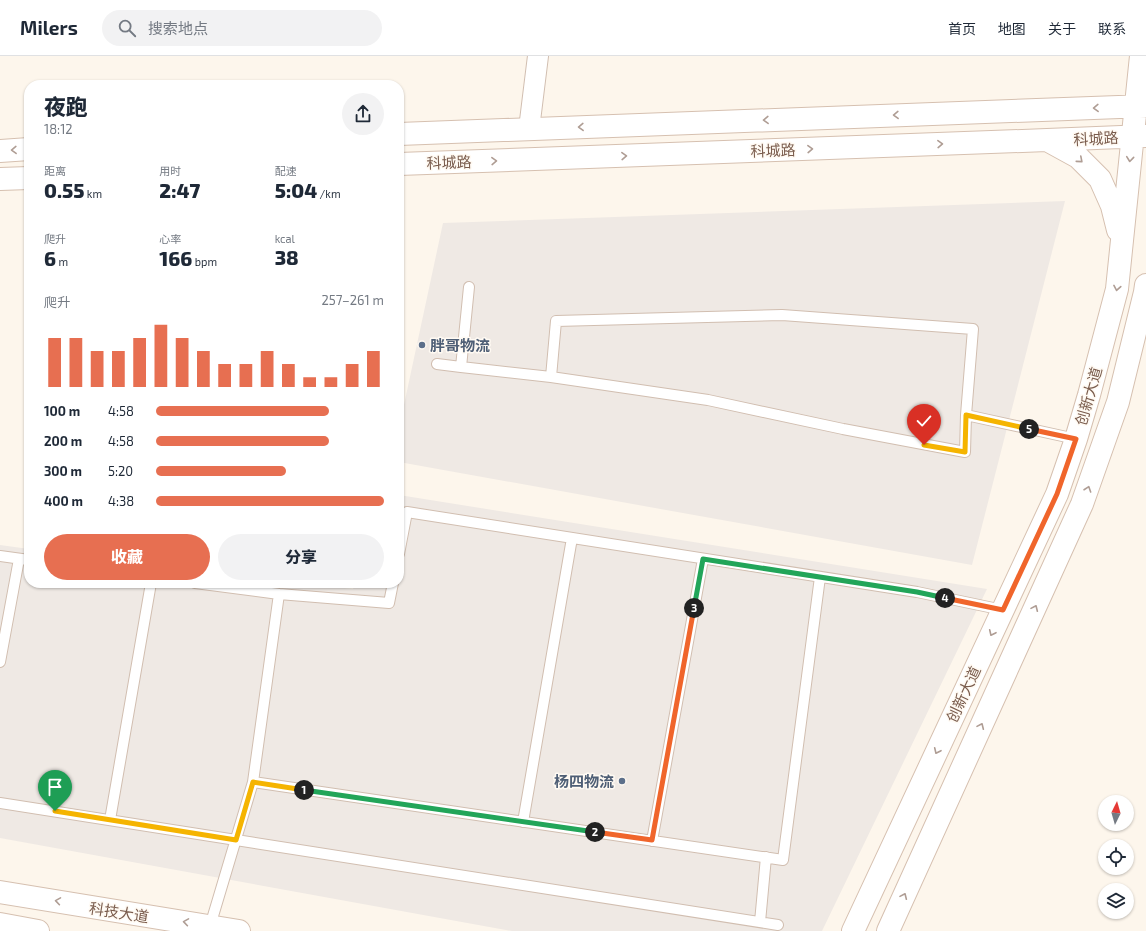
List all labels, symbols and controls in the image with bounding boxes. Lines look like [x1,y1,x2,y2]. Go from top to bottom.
search box [102,10,382,46]
text: Milers [20,16,78,39]
icon: search [116,17,138,39]
text: 搜索地点 [148,19,208,37]
text: 首页 [948,20,976,37]
text: 地图 [998,20,1026,37]
text: 关于 [1048,20,1076,37]
text: 联系 [1098,20,1126,37]
text: 夜跑 [44,93,88,119]
button: share [342,93,384,135]
one-way arrow [1093,103,1099,112]
one-way arrow [893,111,899,119]
one-way arrow [763,116,769,124]
text: 18:12 [44,121,73,137]
one-way arrow [578,123,584,131]
street label: 科城路 [1073,128,1119,148]
street label: 科城路 [750,140,796,160]
one-way arrow [937,140,943,149]
one-way arrow [807,145,813,153]
one-way arrow [11,146,17,154]
street label: 科城路 [426,152,472,172]
one-way arrow [621,152,627,160]
one-way arrow [1075,155,1083,162]
one-way arrow [491,156,497,165]
one-way arrow [1126,156,1135,162]
text: 距离 [44,164,66,177]
text: 用时 [159,164,181,177]
text: 配速 [275,164,297,177]
text: 0.55 [44,178,84,202]
text: 2:47 [159,178,200,202]
text: 5:04 [275,178,317,202]
text: km [84,187,102,200]
text: /km [317,187,341,200]
text: 爬升 [44,232,66,245]
text: 心率 [159,232,181,245]
text: kcal [275,232,295,245]
text: 38 [275,245,299,269]
text: 6 [44,246,56,270]
text: 166 [159,246,192,270]
text: m [56,255,68,268]
text: bpm [192,255,217,268]
one-way arrow [1113,285,1121,291]
text: 257–261 m [321,292,384,308]
text: 爬升 [44,294,70,310]
place label: 胖哥物流 [430,336,490,354]
marker: 胖哥物流 [417,340,427,350]
street label: 创新大道 [1071,365,1105,427]
text: 100 m [44,403,80,419]
text: 4:58 [108,403,134,419]
pin [907,404,941,445]
icon: check [913,410,935,432]
pin: 5 [1019,419,1039,439]
text: 5 [1026,422,1032,435]
text: 200 m [44,433,82,449]
text: 4:58 [108,433,134,449]
text: 300 m [44,463,82,479]
text: 5:20 [108,463,133,479]
one-way arrow [1083,486,1091,493]
text: 400 m [44,493,83,509]
text: 4:38 [108,493,134,509]
button: 收藏 [44,534,210,580]
button: 分享 [218,534,384,580]
pin: 4 [935,588,955,608]
text: 4 [941,591,949,604]
pin: 3 [684,598,704,618]
text: 3 [691,601,697,614]
one-way arrow [1030,605,1038,612]
one-way arrow [989,629,997,637]
street label: 创新大道 [942,663,984,725]
one-way arrow [976,723,984,731]
one-way arrow [934,747,942,754]
pin [38,770,72,811]
place label: 杨四物流 [554,772,614,790]
icon: arrive [44,776,66,798]
marker: 杨四物流 [617,776,627,786]
pin: 1 [294,780,314,800]
text: 1 [302,783,306,796]
north arrow [1098,795,1134,831]
map controls [1098,795,1134,919]
pin: 2 [585,822,605,842]
text: 2 [592,825,598,838]
button: locate [1098,839,1134,875]
button: layers [1098,883,1134,919]
one-way arrow [899,892,907,900]
one-way arrow [55,898,61,906]
street label: 科技大道 [88,898,150,926]
one-way arrow [183,919,190,927]

